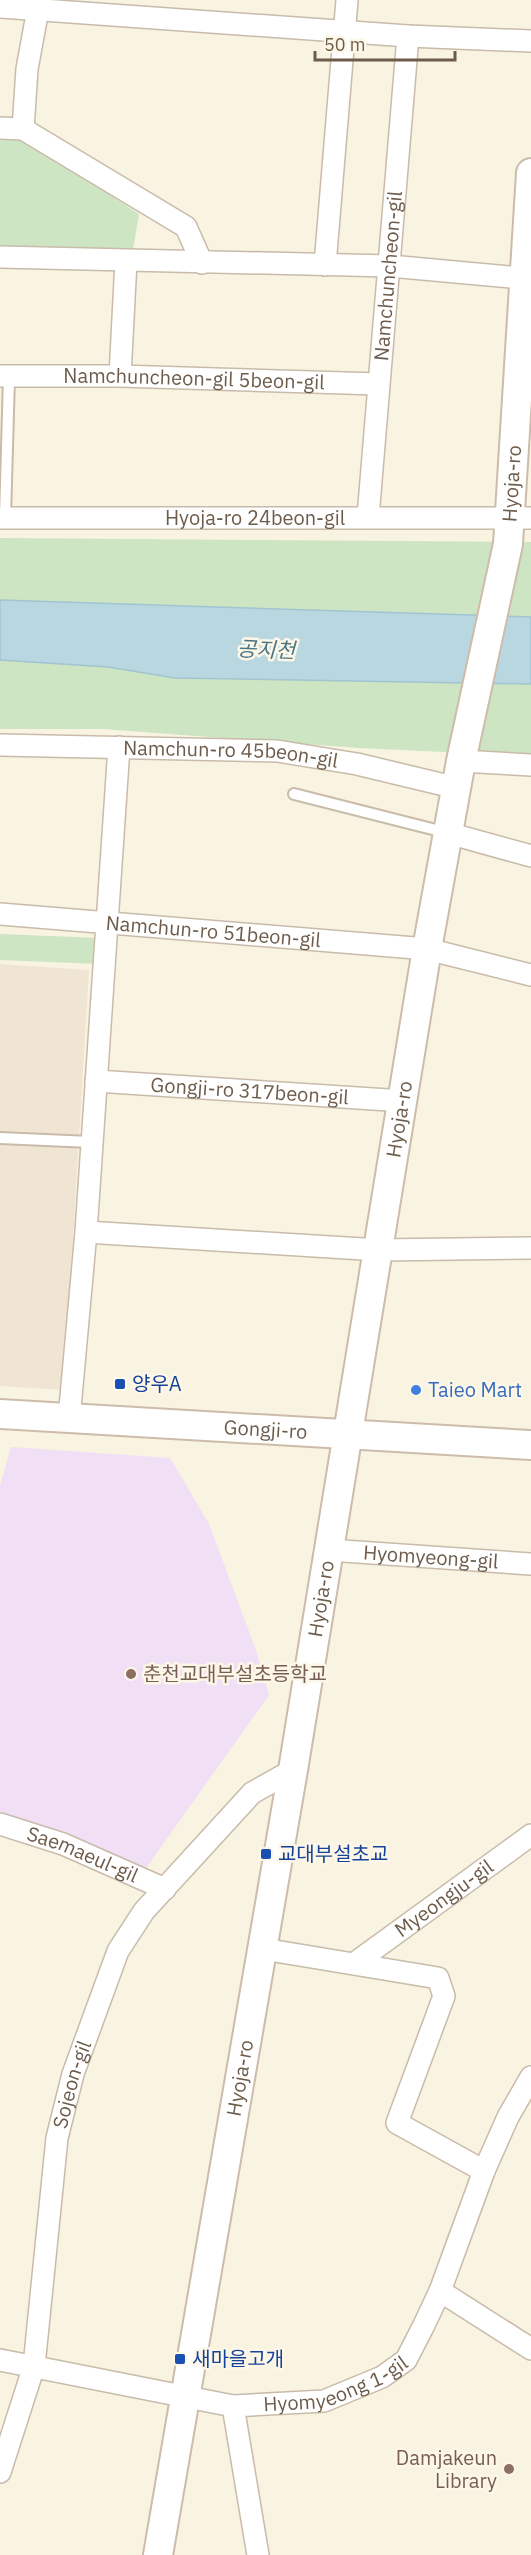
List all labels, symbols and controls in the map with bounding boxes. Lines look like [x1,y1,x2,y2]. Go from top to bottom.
scale bar [315,24,454,62]
text: 50 m [324,33,366,56]
street label: Namchuncheon-gil [367,190,408,362]
street label: Namchuncheon-gil 5beon-gil [63,362,325,395]
street label: Hyoja-ro [495,444,527,523]
street label: Hyoja-ro 24beon-gil [165,504,345,531]
water label: 공지천 [237,634,298,664]
street label: Namchun-ro 45beon-gil [123,734,340,774]
street label: Namchun-ro 51beon-gil [105,909,322,953]
street label: Gongji-ro 317beon-gil [150,1071,350,1110]
street label: Hyoja-ro [379,1079,418,1159]
place label: 양우A [132,1370,182,1397]
place label: Taieo Mart [428,1376,522,1403]
marker: 양우A [113,1377,127,1391]
marker: Taieo Mart [409,1383,423,1397]
street label: Gongji-ro [223,1413,308,1445]
street label: Hyomyeong-gil [362,1538,499,1575]
street label: Hyoja-ro [301,1558,340,1639]
place label: 춘천교대부설초등학교 [143,1660,327,1687]
marker: 춘천교대부설초등학교 [124,1667,138,1681]
street label: Saemaeul-gil [24,1819,143,1889]
place label: 교대부설초교 [278,1840,388,1867]
marker: 교대부설초교 [259,1847,273,1861]
street label: Myeongju-gil [389,1853,498,1943]
street label: Sojeon-gil [46,2037,97,2131]
street label: Hyoja-ro [220,2038,259,2118]
place label: 새마을고개 [192,2345,284,2372]
street label: Hyomyeong 1-gil [263,2349,413,2417]
marker: 새마을고개 [173,2352,187,2366]
place label: Damjakeun Library [396,2444,497,2494]
marker: Damjakeun Library [502,2462,516,2476]

